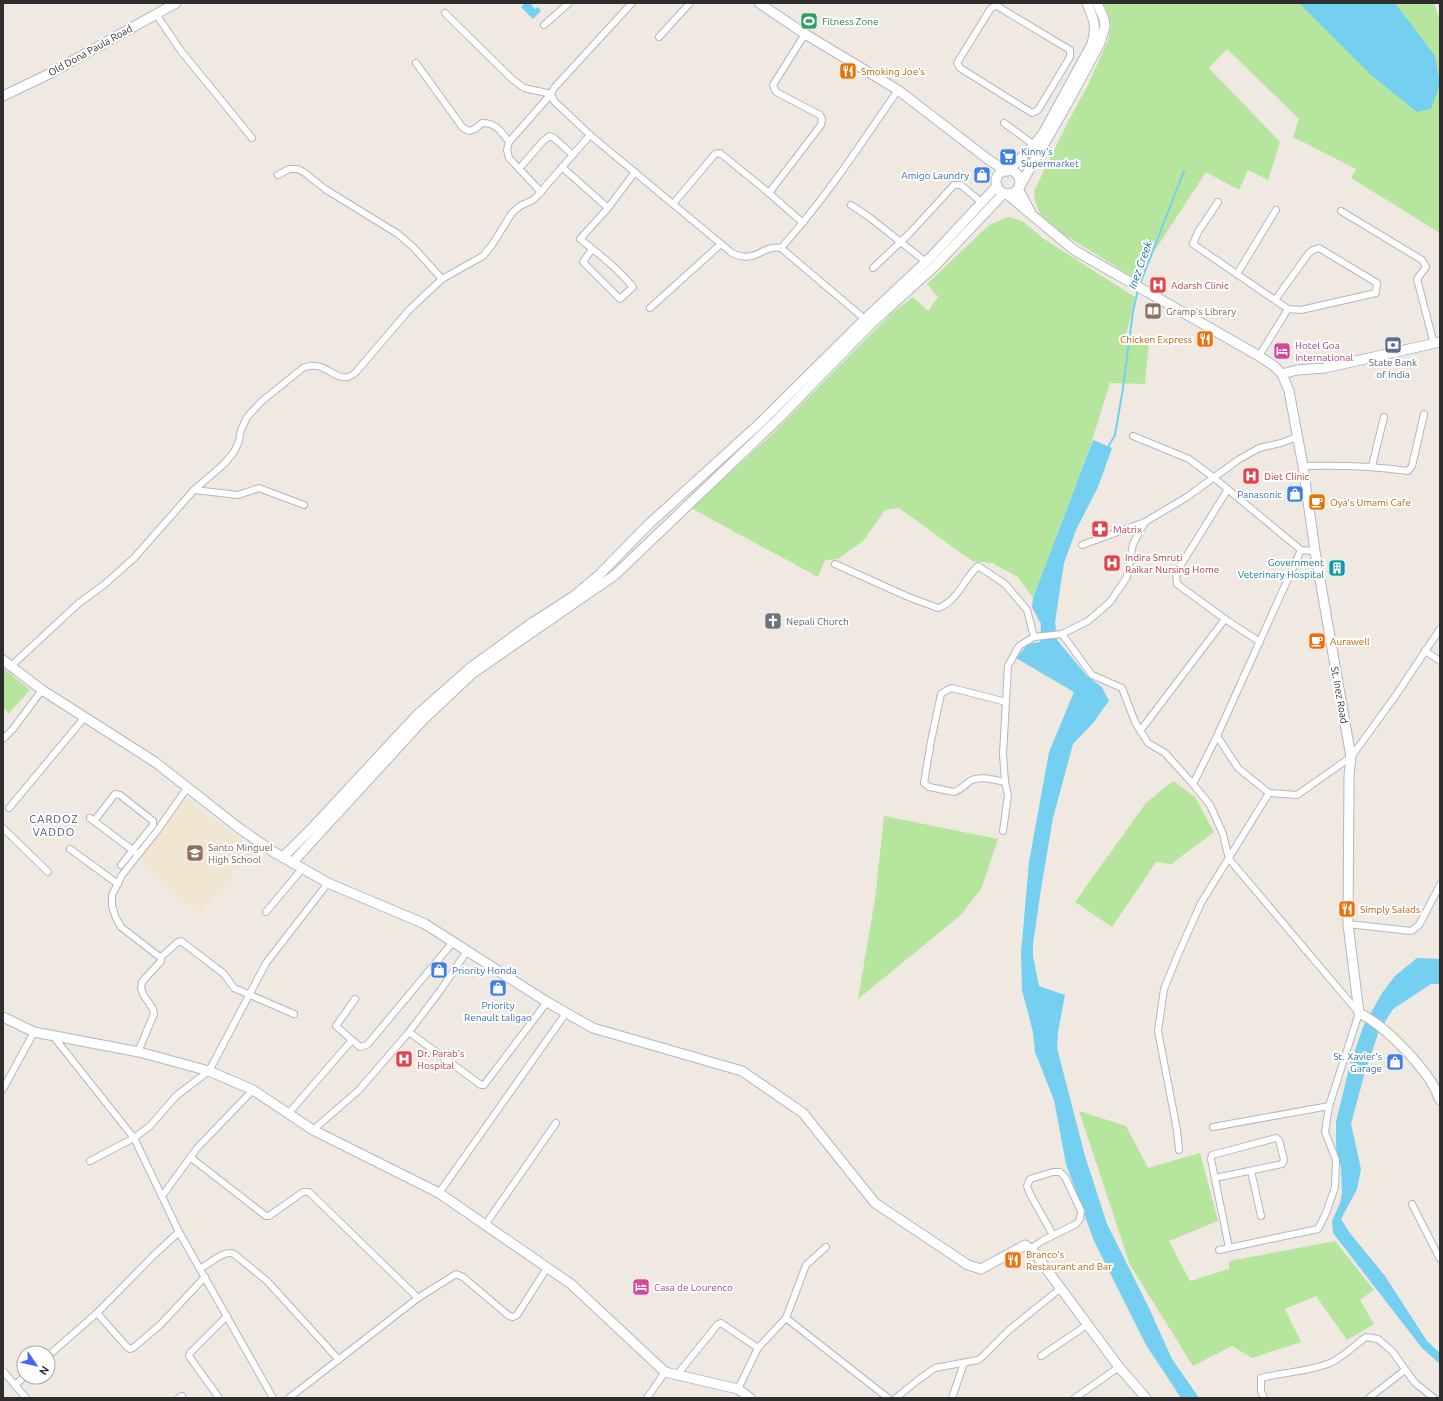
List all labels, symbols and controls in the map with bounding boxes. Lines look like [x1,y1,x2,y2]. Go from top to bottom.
sports icon: Fitness Zone [799,11,819,31]
place label: Fitness Zone [822,16,878,27]
street label: Old Dona Paula Road [46,23,134,78]
restaurant icon: Smoking Joe's [838,61,858,81]
place label: Smoking Joe's [861,66,925,77]
place label: Kinny's Supermarket [1021,146,1079,169]
supermarket icon: Kinny's Supermarket [998,147,1018,167]
shop icon: Amigo Laundry [972,165,992,185]
place label: Amigo Laundry [901,170,969,181]
water label: Inez Creek [1126,239,1154,290]
hospital icon: Adarsh Clinic [1148,275,1168,295]
place label: Adarsh Clinic [1171,280,1229,291]
library icon: Gramp's Library [1143,301,1163,321]
place label: Gramp's Library [1166,306,1236,317]
restaurant icon: Chicken Express [1195,329,1215,349]
place label: Chicken Express [1120,334,1192,345]
bank icon: State Bank of India [1383,335,1403,355]
place label: Hotel Goa International [1295,340,1353,363]
hotel icon: Hotel Goa International [1272,341,1292,361]
place label: State Bank of India [1369,357,1417,380]
hospital icon: Diet Clinic [1241,466,1261,486]
place label: Diet Clinic [1264,471,1310,482]
shop icon: Panasonic [1285,484,1305,504]
place label: Panasonic [1237,489,1282,500]
cafe icon: Oya's Umami Cafe [1307,492,1327,512]
place label: Oya's Umami Cafe [1330,497,1411,508]
pharmacy icon: Matrix [1090,519,1110,539]
place label: Matrix [1113,524,1142,535]
place label: Indira Smruti Raikar Nursing Home [1125,552,1219,575]
hospital icon: Indira Smruti Raikar Nursing Home [1102,553,1122,573]
place label: Government Veterinary Hospital [1238,557,1324,580]
building icon: Government Veterinary Hospital [1327,558,1347,578]
church icon: Nepali Church [763,611,783,631]
place label: Nepali Church [786,616,849,627]
cafe icon: Aurawell [1307,631,1327,651]
place label: Aurawell [1330,636,1370,647]
street label: St. Inez Road [1329,666,1350,725]
district label: CARDOZ VADDO [29,813,79,838]
place label: Santo Minguel High School [208,842,273,865]
school or university icon: Santo Minguel High School [185,843,205,863]
restaurant icon: Simply Salads [1337,899,1357,919]
place label: Simply Salads [1360,904,1420,915]
shop icon: Priority Honda [429,960,449,980]
place label: Priority Honda [452,965,517,976]
shop icon: Priority Renault taligao [488,978,508,998]
place label: Priority Renault taligao [464,1000,532,1023]
place label: Dr. Parab's Hospital [417,1048,464,1071]
hospital icon: Dr. Parab's Hospital [394,1049,414,1069]
place label: St. Xavier's Garage [1333,1051,1382,1074]
shop icon: St. Xavier's Garage [1385,1052,1405,1072]
place label: Branco's Restaurant and Bar [1026,1249,1112,1272]
restaurant icon: Branco's Restaurant and Bar [1003,1250,1023,1270]
hotel icon: Casa de Lourenco [631,1277,651,1297]
place label: Casa de Lourenco [654,1282,733,1293]
north arrow [16,1345,56,1385]
text: N [37,1364,52,1377]

